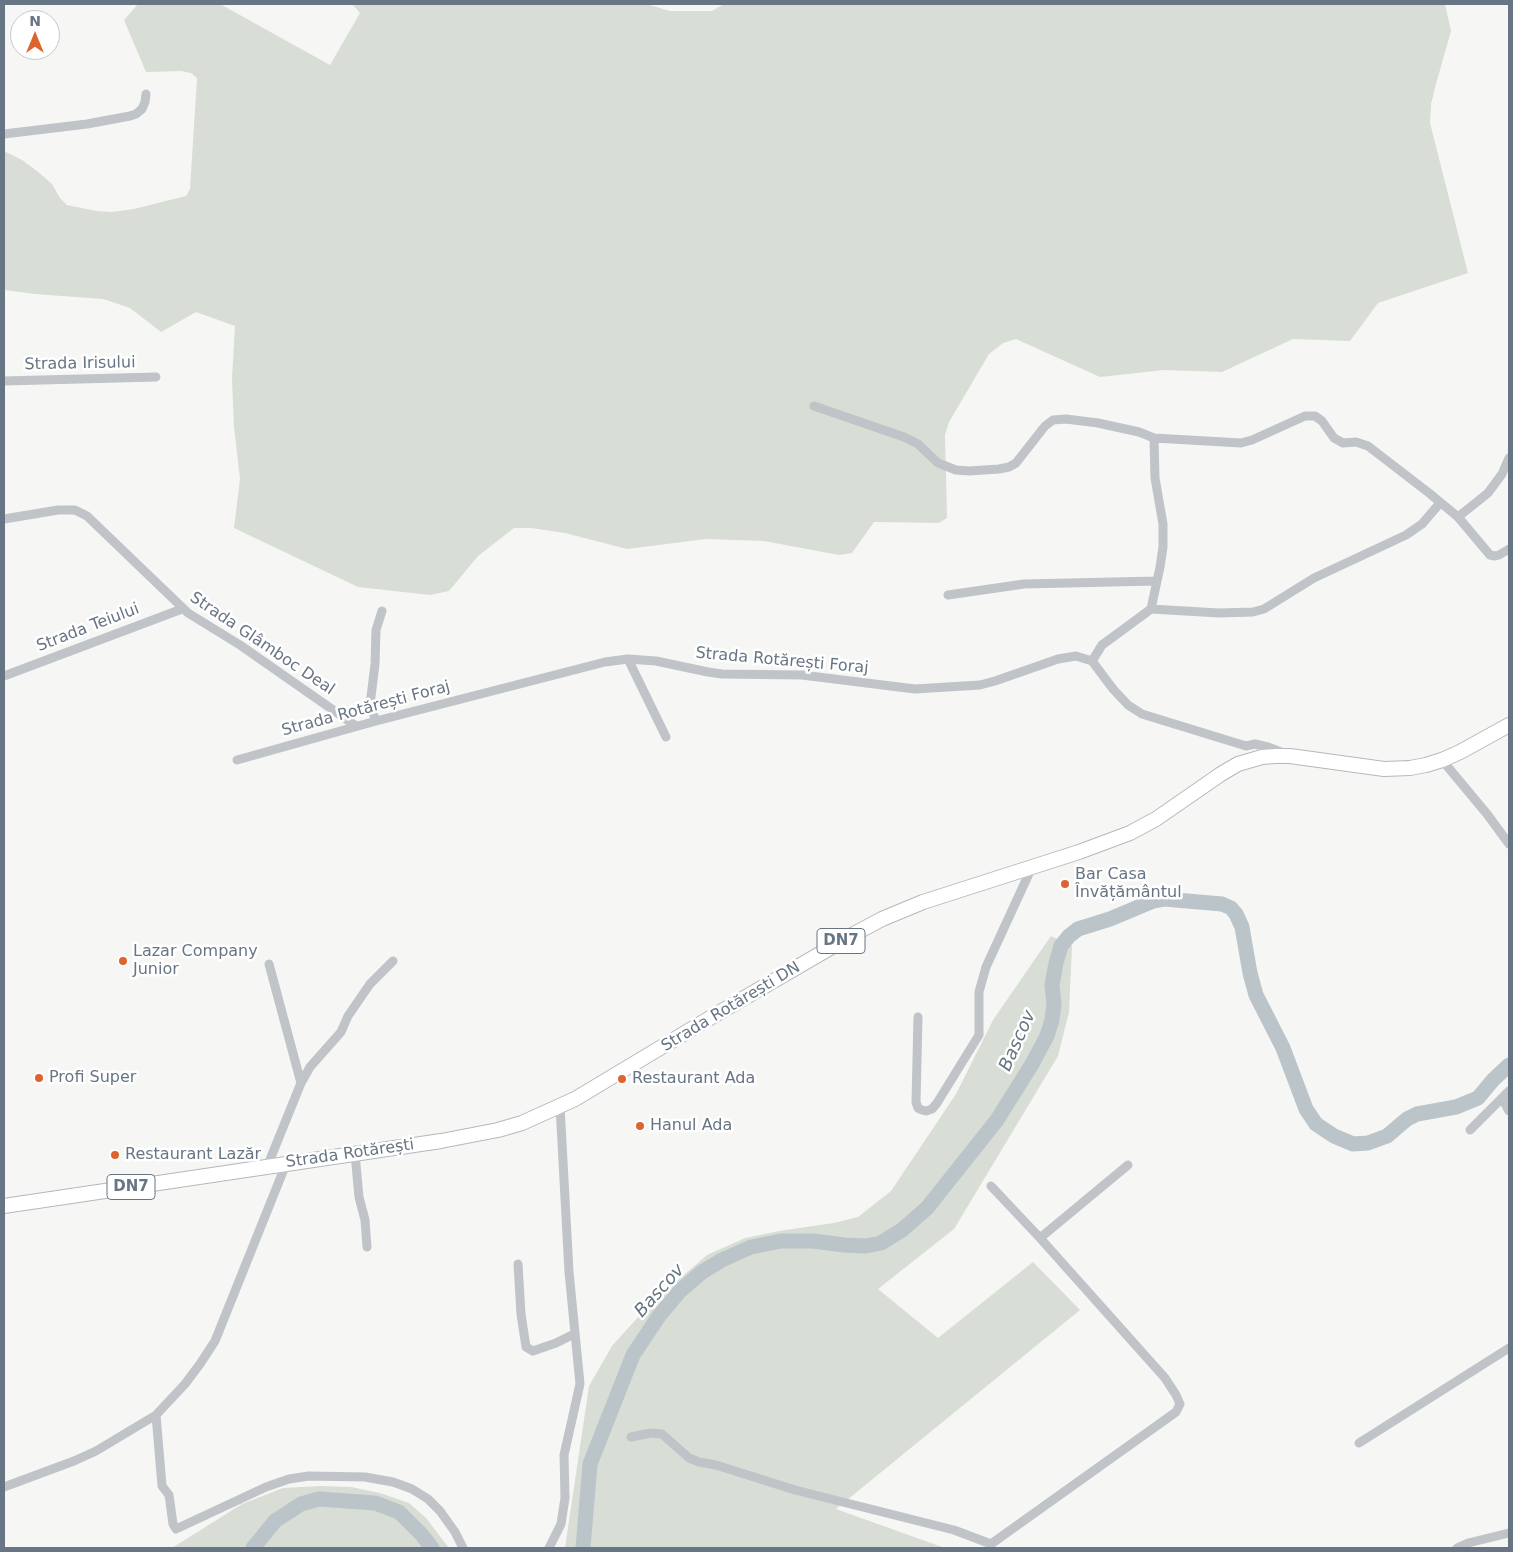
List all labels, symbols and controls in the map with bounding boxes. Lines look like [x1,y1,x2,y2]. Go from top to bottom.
north arrow [10,10,60,60]
text: N [29,13,41,29]
street label: Strada Irisului [24,353,136,375]
street label: Strada Glâmboc Deal [186,588,338,700]
street label: Strada Teiului [34,600,142,656]
street label: Strada Rotărești Foraj [695,644,869,678]
street label: Strada Rotărești Foraj [280,677,452,741]
place label: Bar Casa Învățământul [1075,865,1182,903]
marker: Bar Casa Învățământul [1059,878,1071,890]
road number: DN7 [817,928,865,954]
place label: Lazar Company Junior [133,942,258,980]
marker: Lazar Company Junior [117,955,129,967]
street label: Strada Rotărești DN [658,958,804,1056]
water label: Bascov [995,1007,1041,1075]
place label: Profi Super [49,1068,136,1088]
place label: Restaurant Ada [632,1069,755,1089]
marker: Profi Super [33,1072,45,1084]
marker: Restaurant Ada [616,1073,628,1085]
place label: Hanul Ada [650,1116,732,1136]
marker: Hanul Ada [634,1120,646,1132]
street label: Strada Rotărești [285,1135,415,1173]
place label: Restaurant Lazăr [125,1145,261,1165]
marker: Restaurant Lazăr [109,1149,121,1161]
road number: DN7 [107,1174,155,1200]
water label: Bascov [630,1260,690,1322]

